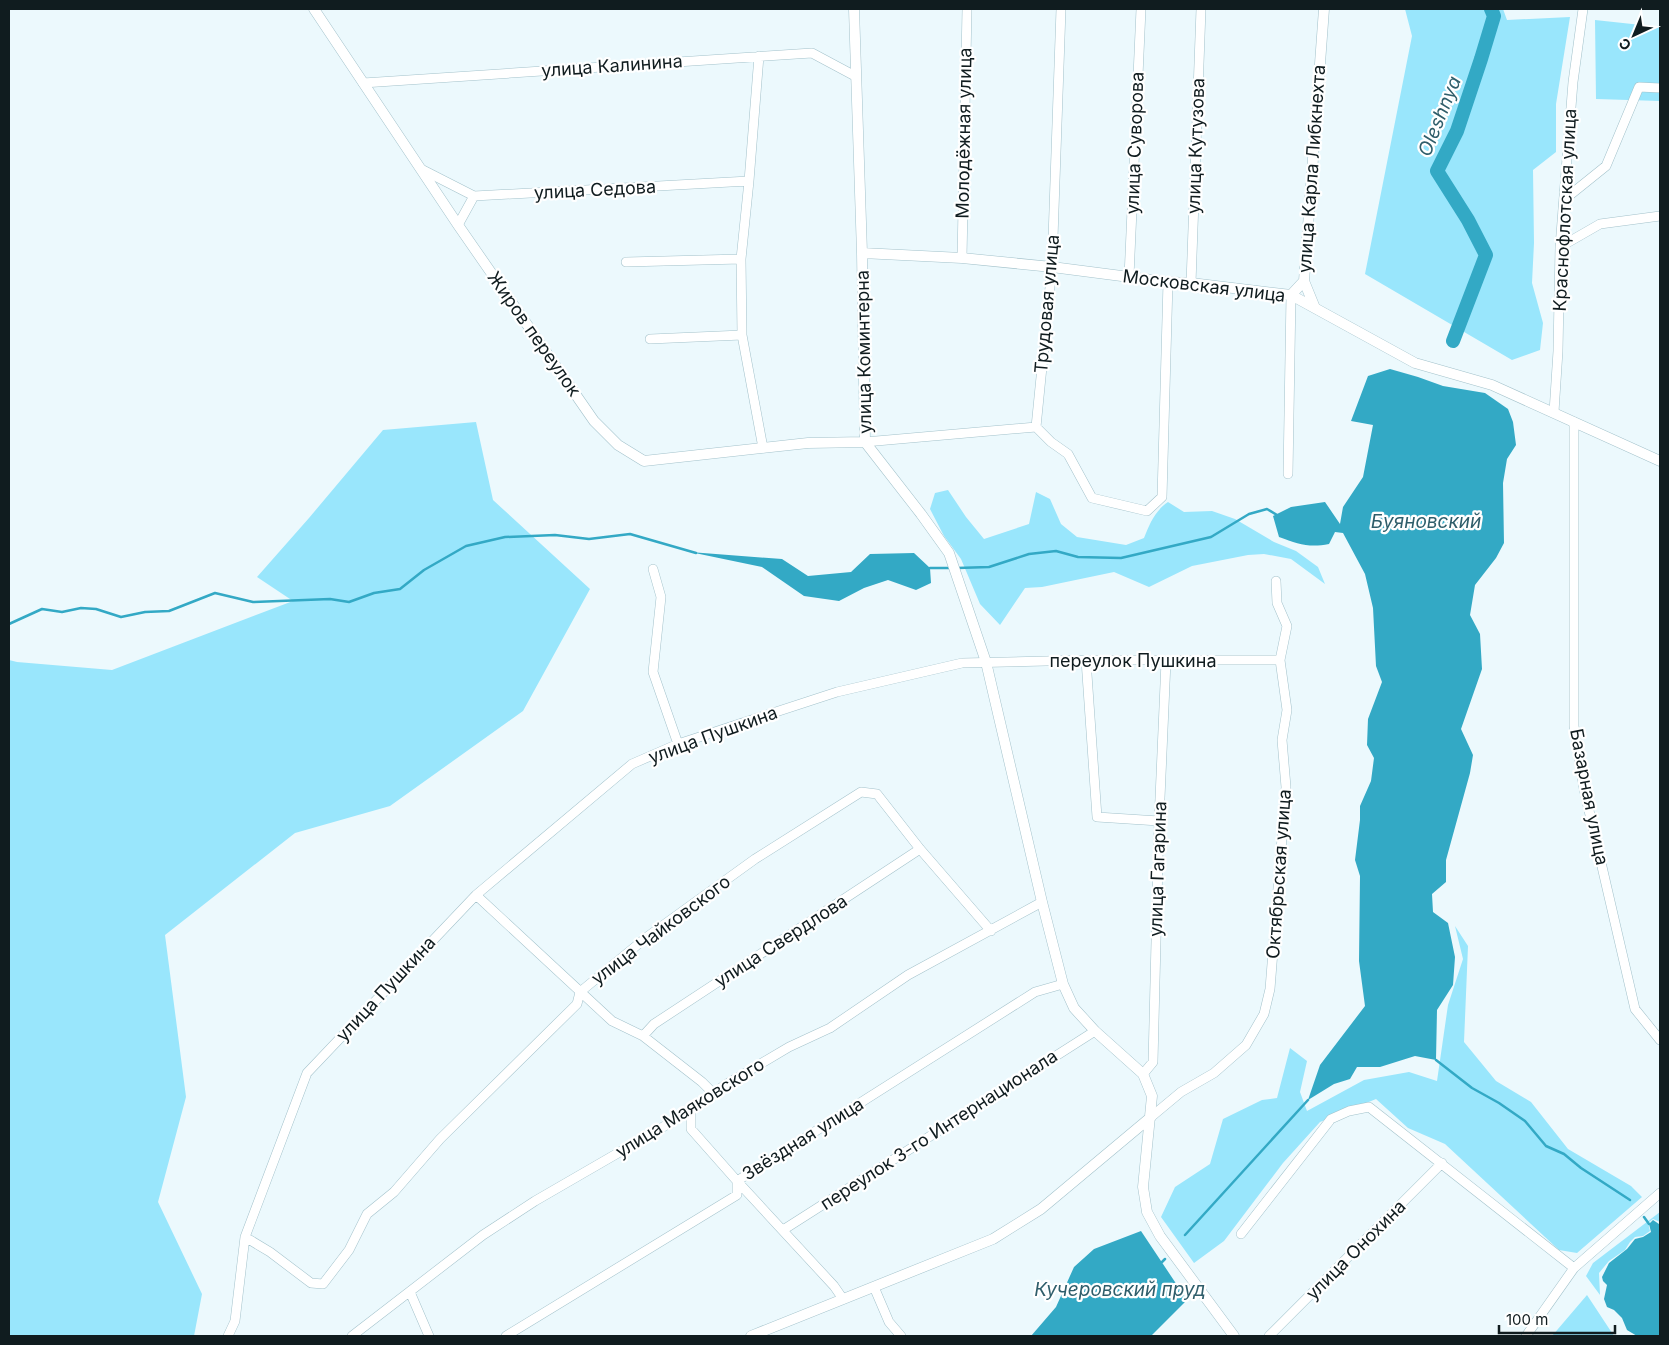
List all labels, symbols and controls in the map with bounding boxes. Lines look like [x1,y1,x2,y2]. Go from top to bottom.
north arrow [1609,10,1659,60]
text: С [1615,35,1634,54]
street label: Молодёжная улица [952,47,975,219]
street label: улица Калинина [541,50,683,81]
street label: улица Карла Либкнехта [1294,64,1329,274]
street label: улица Суворова [1122,71,1147,215]
water label: Oleshnya [1413,73,1466,160]
street label: улица Кутузова [1183,77,1208,214]
street label: Краснофлотская улица [1549,108,1580,312]
street label: улица Седова [533,176,657,203]
street label: Трудовая улица [1030,234,1063,374]
street label: Московская улица [1121,265,1287,306]
street label: Жиров переулок [484,267,585,400]
street label: улица Коминтерна [852,270,875,434]
water label: Буяновский [1371,510,1481,533]
street label: переулок Пушкина [1049,650,1217,671]
street label: улица Пушкина [645,701,780,768]
street label: Базарная улица [1566,727,1613,867]
street label: Октябрьская улица [1262,788,1295,959]
street label: улица Гагарина [1145,801,1170,937]
street label: улица Чайковского [587,870,734,989]
street label: улица Свердлова [711,890,851,991]
street label: улица Пушкина [332,932,440,1045]
street label: переулок 3-го Интернационала [816,1045,1061,1214]
street label: улица Маяковского [611,1053,768,1162]
street label: Звёздная улица [738,1093,867,1184]
street label: улица Онохина [1301,1195,1410,1304]
water label: Кучеровский пруд [1034,1278,1206,1301]
scale bar [1499,1302,1615,1334]
text: 100 m [1506,1310,1548,1329]

